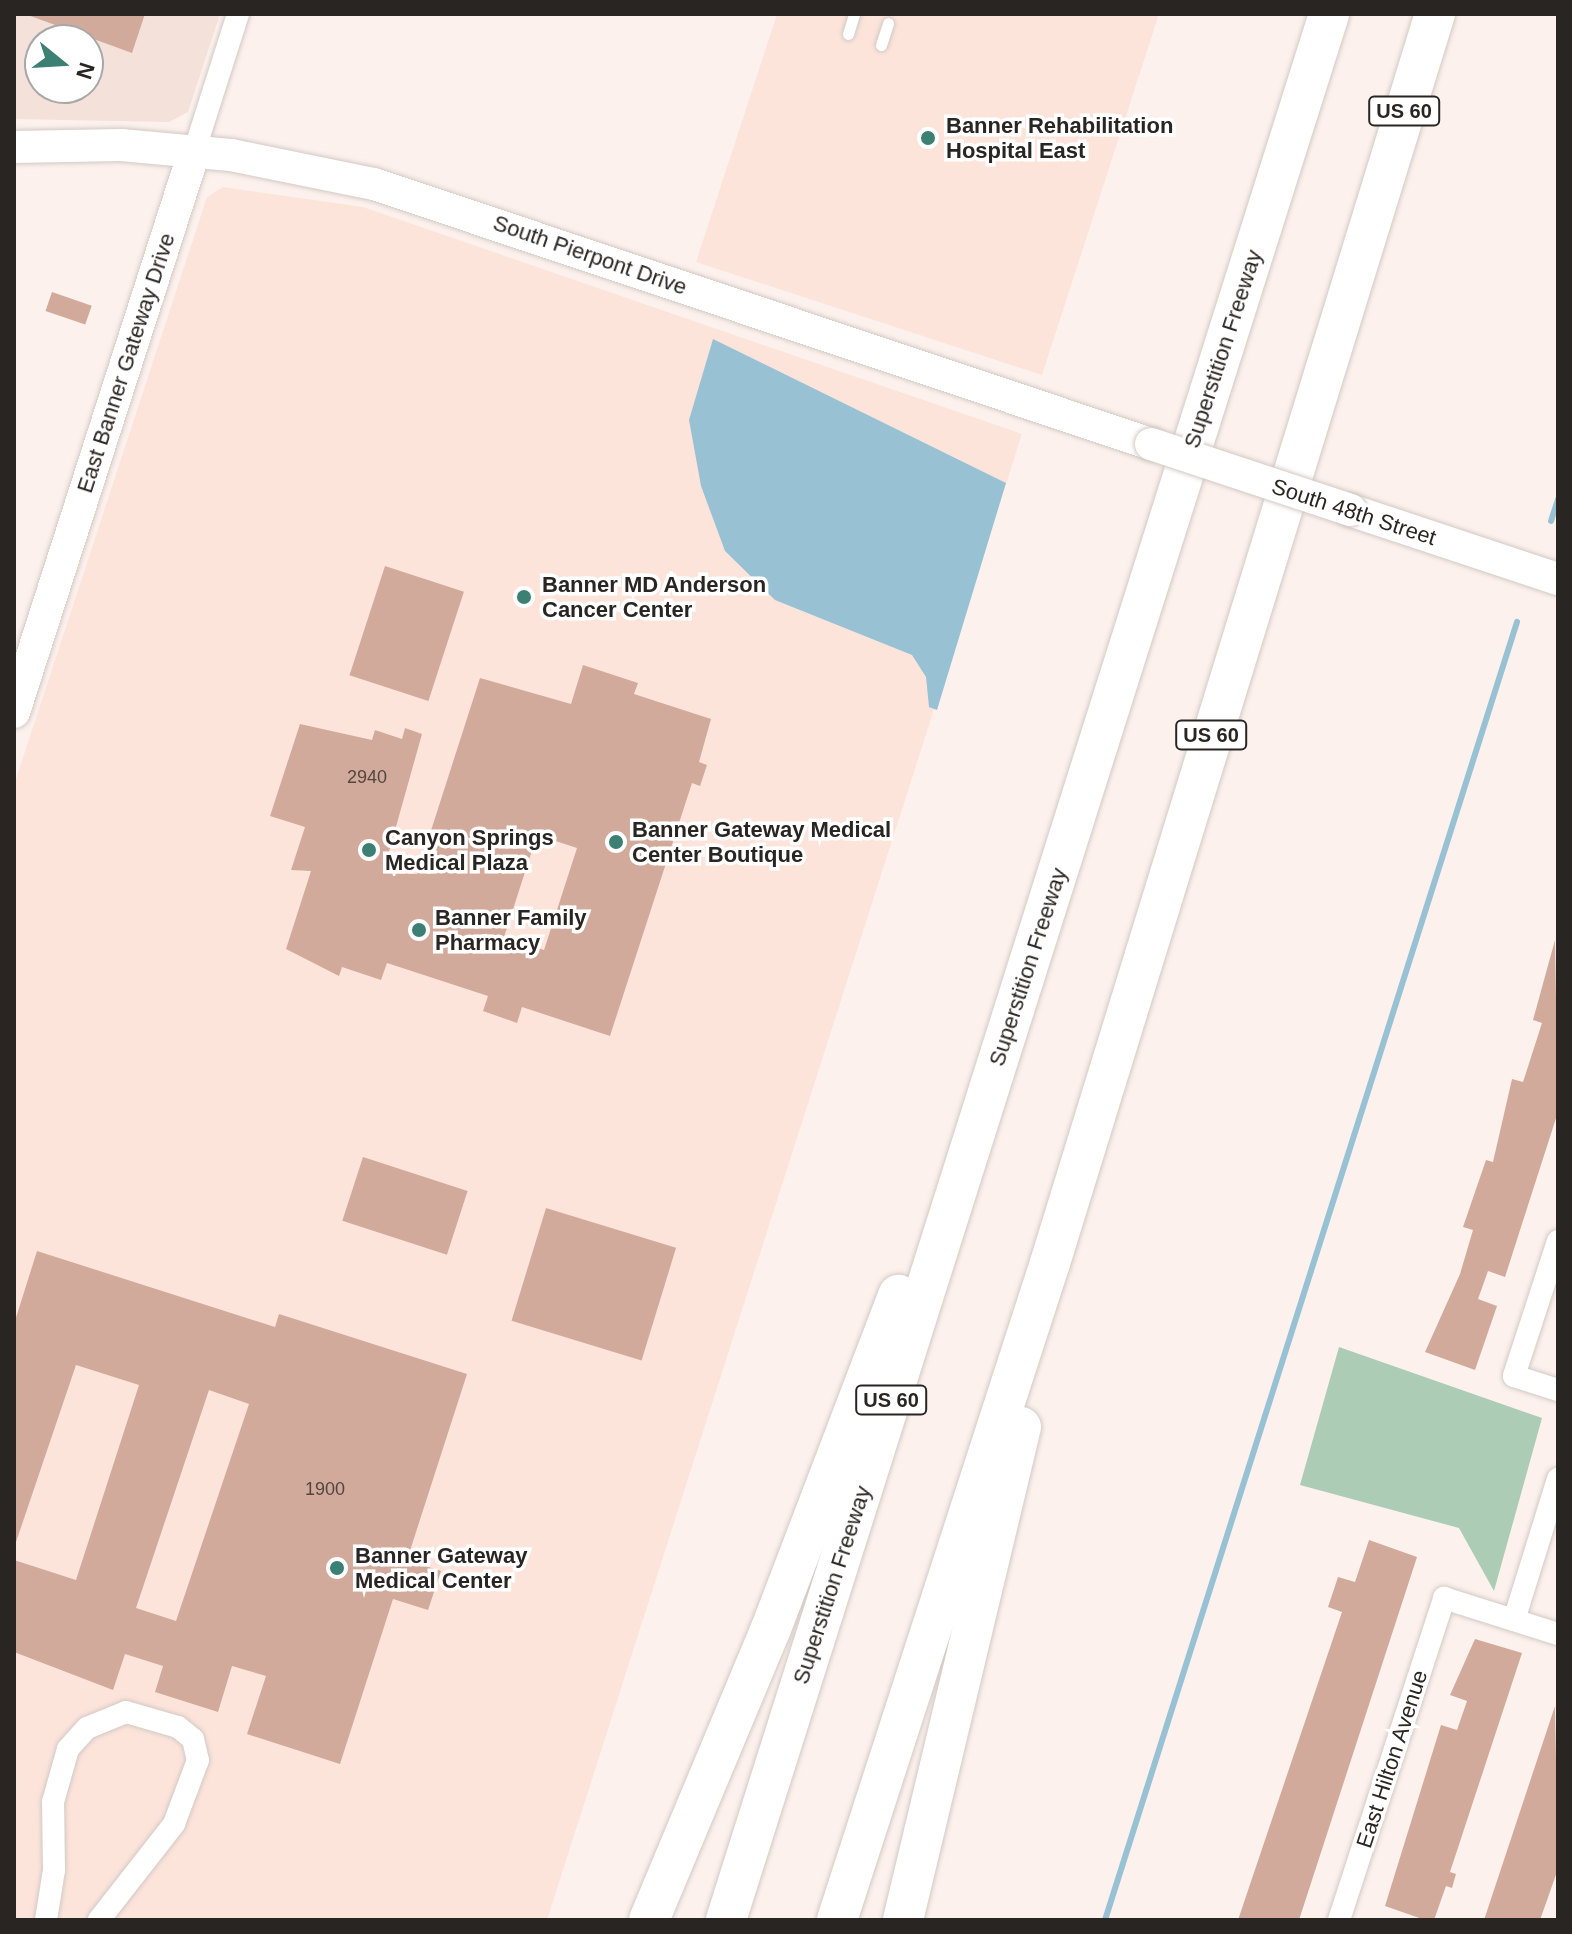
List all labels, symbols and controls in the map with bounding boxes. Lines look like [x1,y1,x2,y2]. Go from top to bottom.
north arrow [24,24,104,104]
text: N [71,60,100,82]
road number: US 60 [1368,95,1440,127]
place label: Banner Rehabilitation Hospital East [946,112,1173,164]
marker: Banner Rehabilitation Hospital East [917,127,939,149]
street label: South Pierpont Drive [490,209,690,301]
street label: East Banner Gateway Drive [72,230,180,496]
street label: Superstition Freeway [1179,247,1267,451]
street label: South 48th Street [1268,473,1440,551]
place label: Banner MD Anderson Cancer Center [542,571,767,622]
marker: Banner MD Anderson Cancer Center [513,586,535,608]
road number: US 60 [1175,719,1247,751]
house number: 2940 [347,766,387,788]
place label: Banner Gateway Medical Center Boutique [632,816,891,868]
place label: Canyon Springs Medical Plaza [385,824,554,876]
marker: Banner Gateway Medical Center Boutique [607,833,625,851]
marker: Canyon Springs Medical Plaza [360,841,378,859]
street label: Superstition Freeway [984,865,1072,1069]
place label: Banner Family Pharmacy [435,904,587,956]
marker: Banner Family Pharmacy [410,921,428,939]
road number: US 60 [855,1384,927,1416]
house number: 1900 [305,1478,345,1500]
street label: Superstition Freeway [788,1483,876,1687]
place label: Banner Gateway Medical Center [355,1542,527,1594]
marker: Banner Gateway Medical Center [326,1557,348,1579]
street label: East Hilton Avenue [1351,1666,1433,1852]

